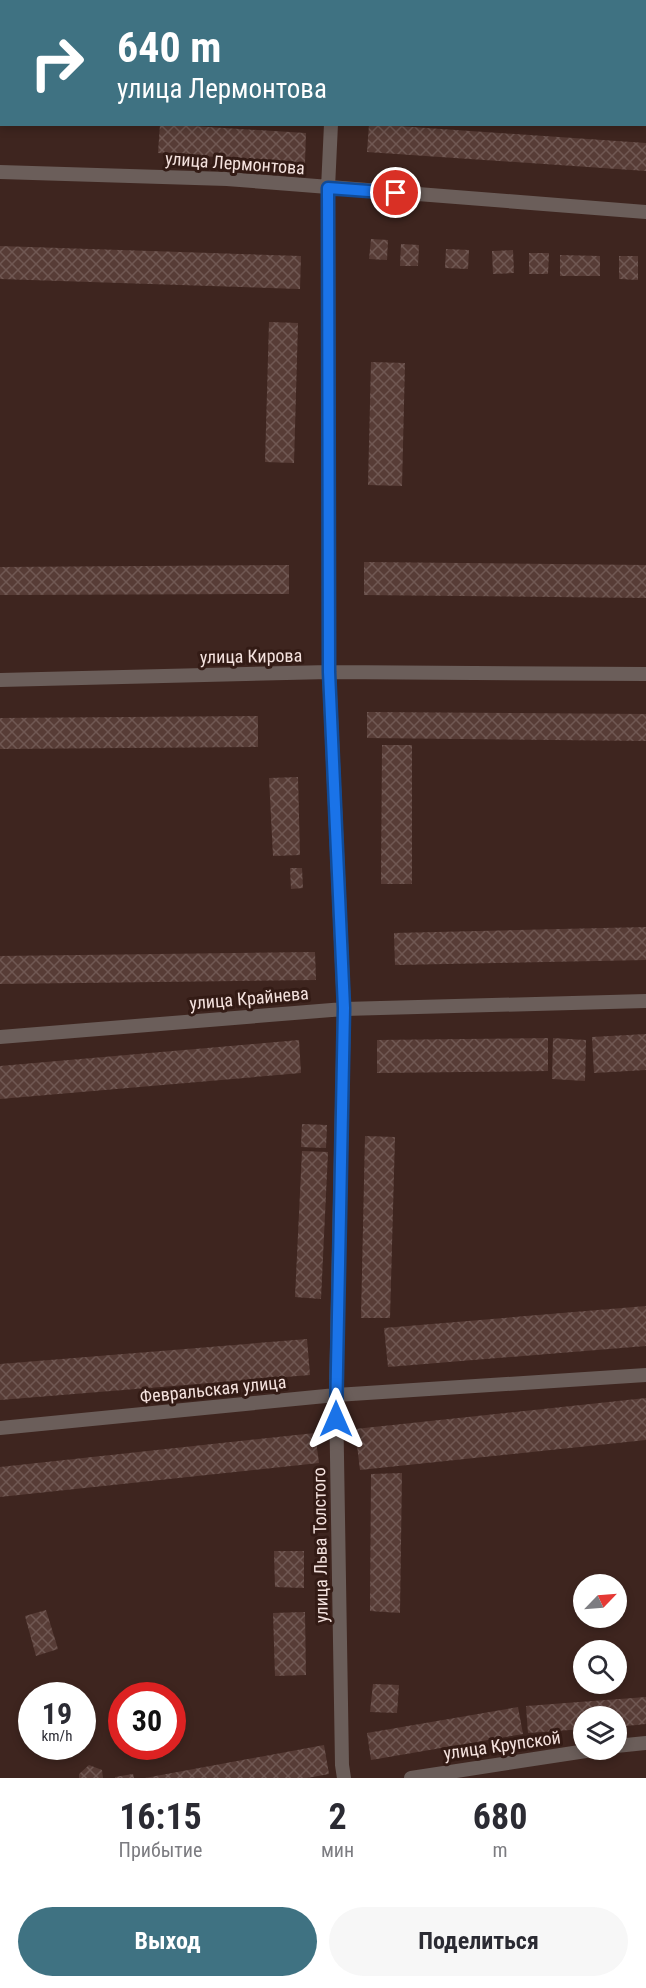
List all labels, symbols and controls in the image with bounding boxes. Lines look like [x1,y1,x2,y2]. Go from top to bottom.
text: 640 m [117,23,222,72]
icon: right [18,24,96,102]
text: улица Лермонтова [117,73,327,105]
street label: улица Лермонтова [164,148,306,178]
pin [370,167,421,218]
icon: arrive [379,176,412,209]
street label: улица Кирова [200,645,302,667]
street label: улица Крайнева [189,982,309,1014]
street label: Февральская улица [139,1371,287,1407]
position arrow [304,1387,368,1451]
street label: улица Льва Толстого [308,1467,332,1623]
north arrow [573,1574,627,1628]
map controls [573,1574,627,1760]
button: search [573,1640,627,1694]
speed limit sign: 30 [108,1682,186,1760]
text: 19 [42,1696,72,1731]
button: layers [573,1706,627,1760]
street label: улица Крупской [442,1726,562,1764]
text: km/h [42,1727,72,1745]
text: 16:15 [119,1796,202,1838]
text: 2 [328,1796,347,1838]
text: 680 [473,1796,527,1838]
text: Прибытие [119,1838,202,1862]
text: мин [321,1838,354,1862]
text: m [493,1838,508,1862]
button: Выход [18,1907,317,1976]
button: Поделиться [329,1907,628,1976]

